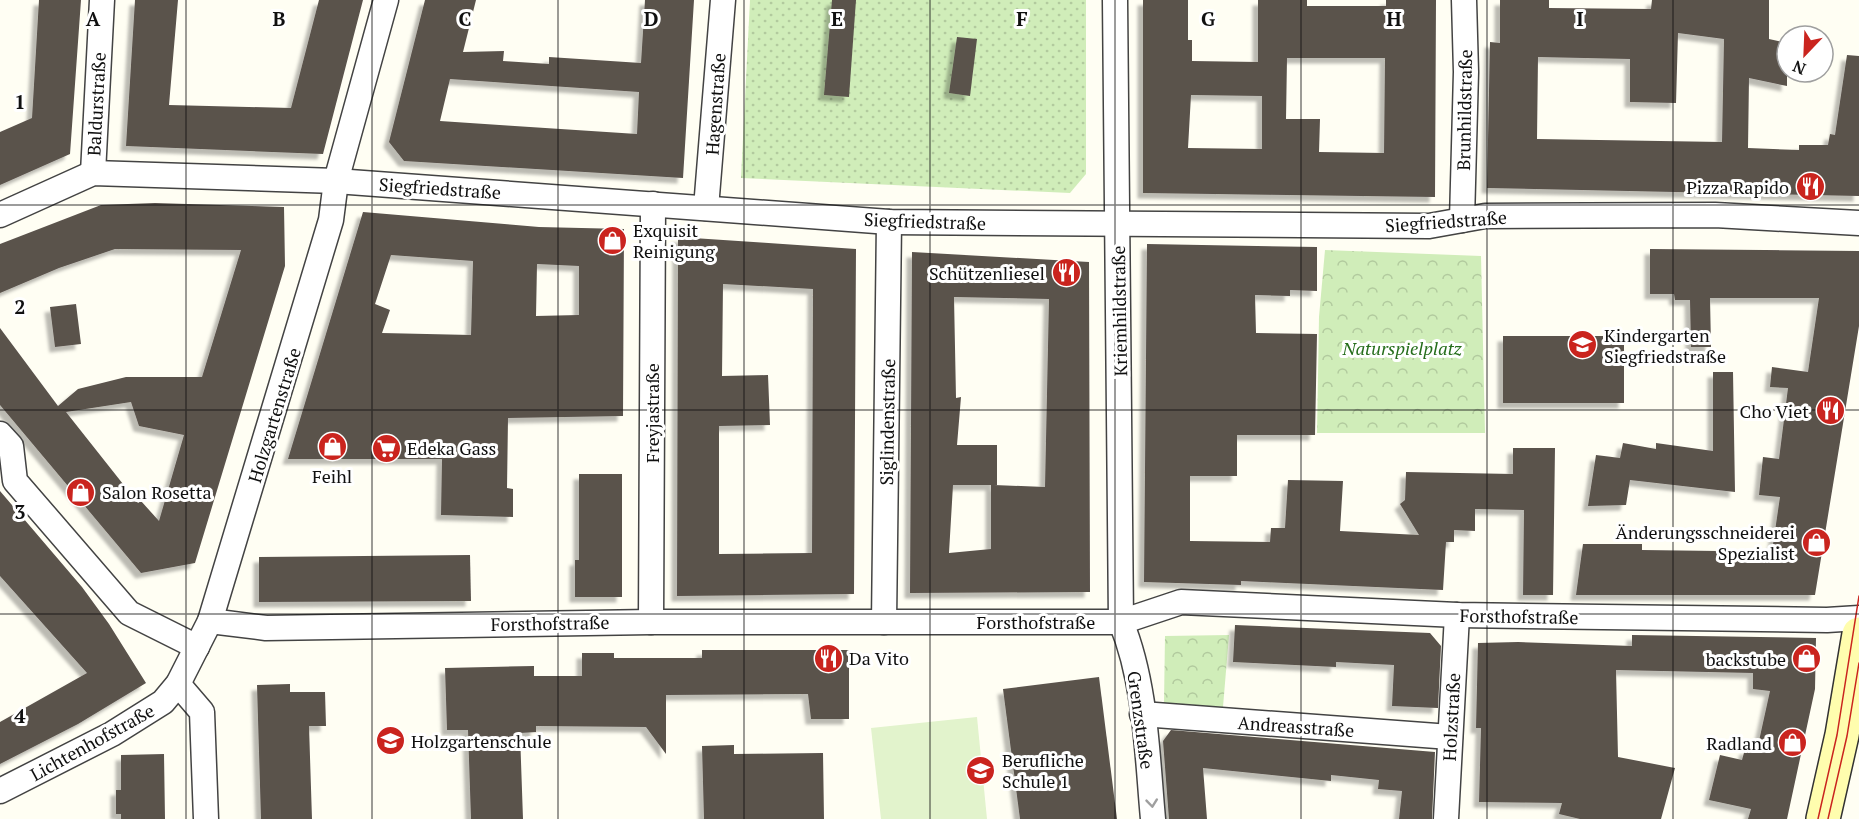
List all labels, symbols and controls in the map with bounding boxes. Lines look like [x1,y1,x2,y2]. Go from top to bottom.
text: A [86,5,101,32]
text: B [273,5,286,32]
text: C [458,5,472,32]
text: D [644,5,658,32]
text: E [831,5,843,32]
text: F [1016,5,1028,32]
text: G [1201,5,1215,32]
text: H [1386,5,1402,32]
text: I [1576,5,1584,32]
north arrow [1775,24,1835,84]
street label: Brunhildstraße [1451,49,1477,171]
street label: Baldurstraße [81,52,111,156]
street label: Hagenstraße [699,52,731,156]
text: N [1789,55,1809,80]
text: 1 [14,88,26,115]
restaurant icon: Pizza Rapido [1794,171,1826,203]
street label: Siegfriedstraße [378,172,502,204]
place label: Pizza Rapido [1686,175,1789,199]
street label: Siegfriedstraße [1384,205,1508,237]
street label: Siegfriedstraße [864,207,986,235]
place label: Exquisit Reinigung [633,218,715,263]
shop icon: Exquisit Reinigung [596,224,628,256]
street label: Kriemhildstraße [1106,245,1132,377]
restaurant icon: Schützenliesel [1050,257,1082,289]
place label: Schützenliesel [929,261,1045,285]
text: 2 [14,293,26,320]
place label: Kindergarten Siegfriedstraße [1604,323,1726,368]
school or university icon: Kindergarten Siegfriedstraße [1567,329,1599,361]
park label: Naturspielplatz [1341,336,1463,360]
street label: Holzgartenstraße [242,345,306,485]
street label: Siglindenstraße [874,358,900,486]
street label: Freyjastraße [640,363,664,463]
restaurant icon: Cho Viet [1814,395,1846,427]
place label: Cho Viet [1740,399,1809,423]
shop icon: Feihl [316,431,348,463]
supermarket icon: Edeka Gass [370,432,402,464]
place label: Edeka Gass [407,436,496,460]
place label: Feihl [312,464,352,488]
shop icon: Salon Rosetta [65,476,97,508]
place label: Salon Rosetta [102,480,212,504]
text: 3 [14,498,26,525]
place label: Änderungsschneiderei Spezialist [1615,520,1795,565]
shop icon: Änderungsschneiderei Spezialist [1800,526,1832,558]
street label: Forsthofstraße [1459,603,1579,629]
street label: Forsthofstraße [490,610,610,636]
street label: Forsthofstraße [977,610,1095,634]
restaurant icon: Da Vito [812,642,844,674]
shop icon: backstube [1791,643,1823,675]
place label: Da Vito [849,646,909,670]
place label: backstube [1706,647,1786,671]
street label: Grenzstraße [1122,669,1160,771]
street label: Holzstraße [1437,672,1465,762]
street label: Lichtenhofstraße [26,698,158,786]
text: 4 [14,702,26,729]
street label: Andreasstraße [1237,710,1355,742]
school or university icon: Holzgartenschule [374,725,406,757]
shop icon: Radland [1777,727,1809,759]
place label: Holzgartenschule [411,729,552,753]
place label: Radland [1706,731,1772,755]
place label: Berufliche Schule 1 [1002,748,1084,793]
school or university icon: Berufliche Schule 1 [965,754,997,786]
one-way arrow [1145,799,1158,808]

